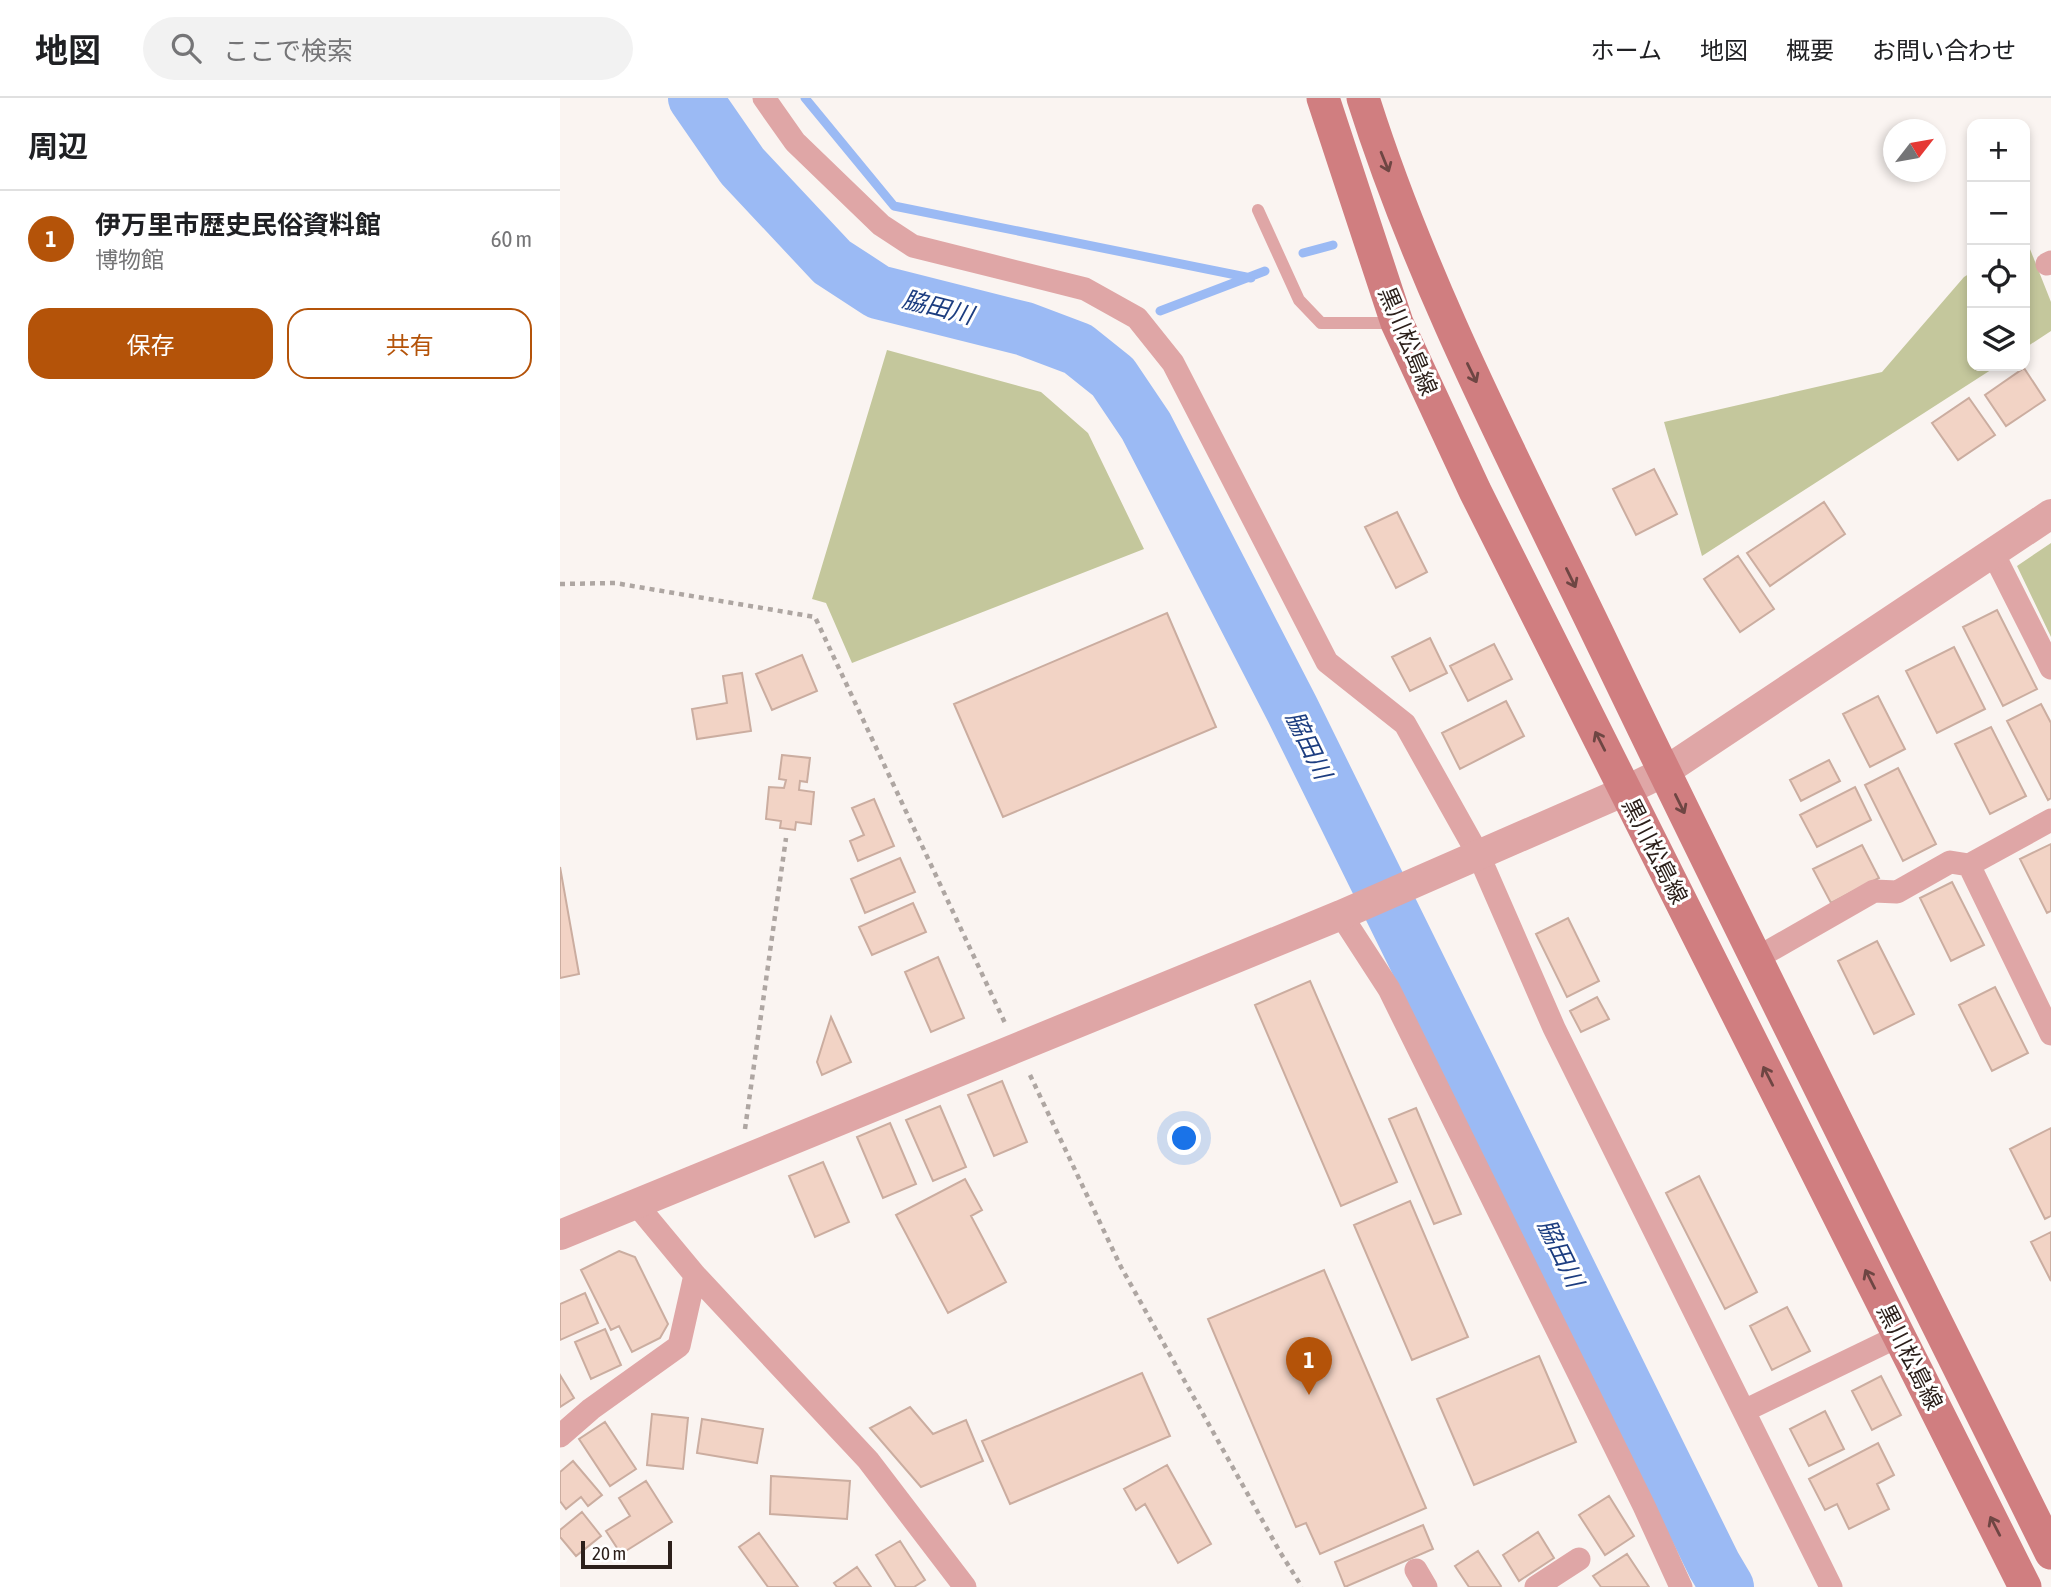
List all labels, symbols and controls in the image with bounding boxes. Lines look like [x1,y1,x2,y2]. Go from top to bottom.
search box [143,17,633,80]
icon: search [167,29,205,67]
text: 地図 [35,31,101,69]
text: ここで検索 [223,36,353,66]
text: ホーム [1591,37,1662,64]
text: 地図 [1700,37,1748,64]
text: 概要 [1786,37,1834,64]
text: お問い合わせ [1872,37,2016,64]
north arrow [1883,119,1946,182]
map controls [1967,119,2030,371]
button: + [1967,119,2030,182]
text: 周辺 [28,129,88,163]
one-way arrow [1380,151,1393,173]
button: − [1967,182,2030,245]
text: 伊万里市歴史民俗資料館 [95,210,381,240]
text: 1 [46,226,56,252]
text: 60 m [491,226,532,252]
button: locate [1967,245,2030,308]
text: 博物館 [95,247,164,273]
street label: 黒川松島線 [1374,283,1442,399]
water label: 脇田川 [900,285,979,330]
button: 保存 [28,308,273,379]
button: 共有 [287,308,532,379]
button: layers [1967,308,2030,371]
one-way arrow [1466,362,1479,383]
one-way arrow [1565,566,1578,588]
water label: 脇田川 [1281,707,1338,786]
one-way arrow [1593,731,1607,752]
one-way arrow [1674,793,1688,814]
street label: 黒川松島線 [1617,794,1693,908]
one-way arrow [1761,1066,1775,1087]
your location [1167,1121,1201,1155]
water label: 脇田川 [1533,1215,1590,1294]
one-way arrow [1863,1269,1877,1290]
street label: 黒川松島線 [1872,1300,1948,1414]
pin: 1 [1286,1337,1332,1395]
one-way arrow [1987,1516,2001,1537]
scale bar [581,1538,672,1570]
text: 20 m [592,1542,626,1564]

